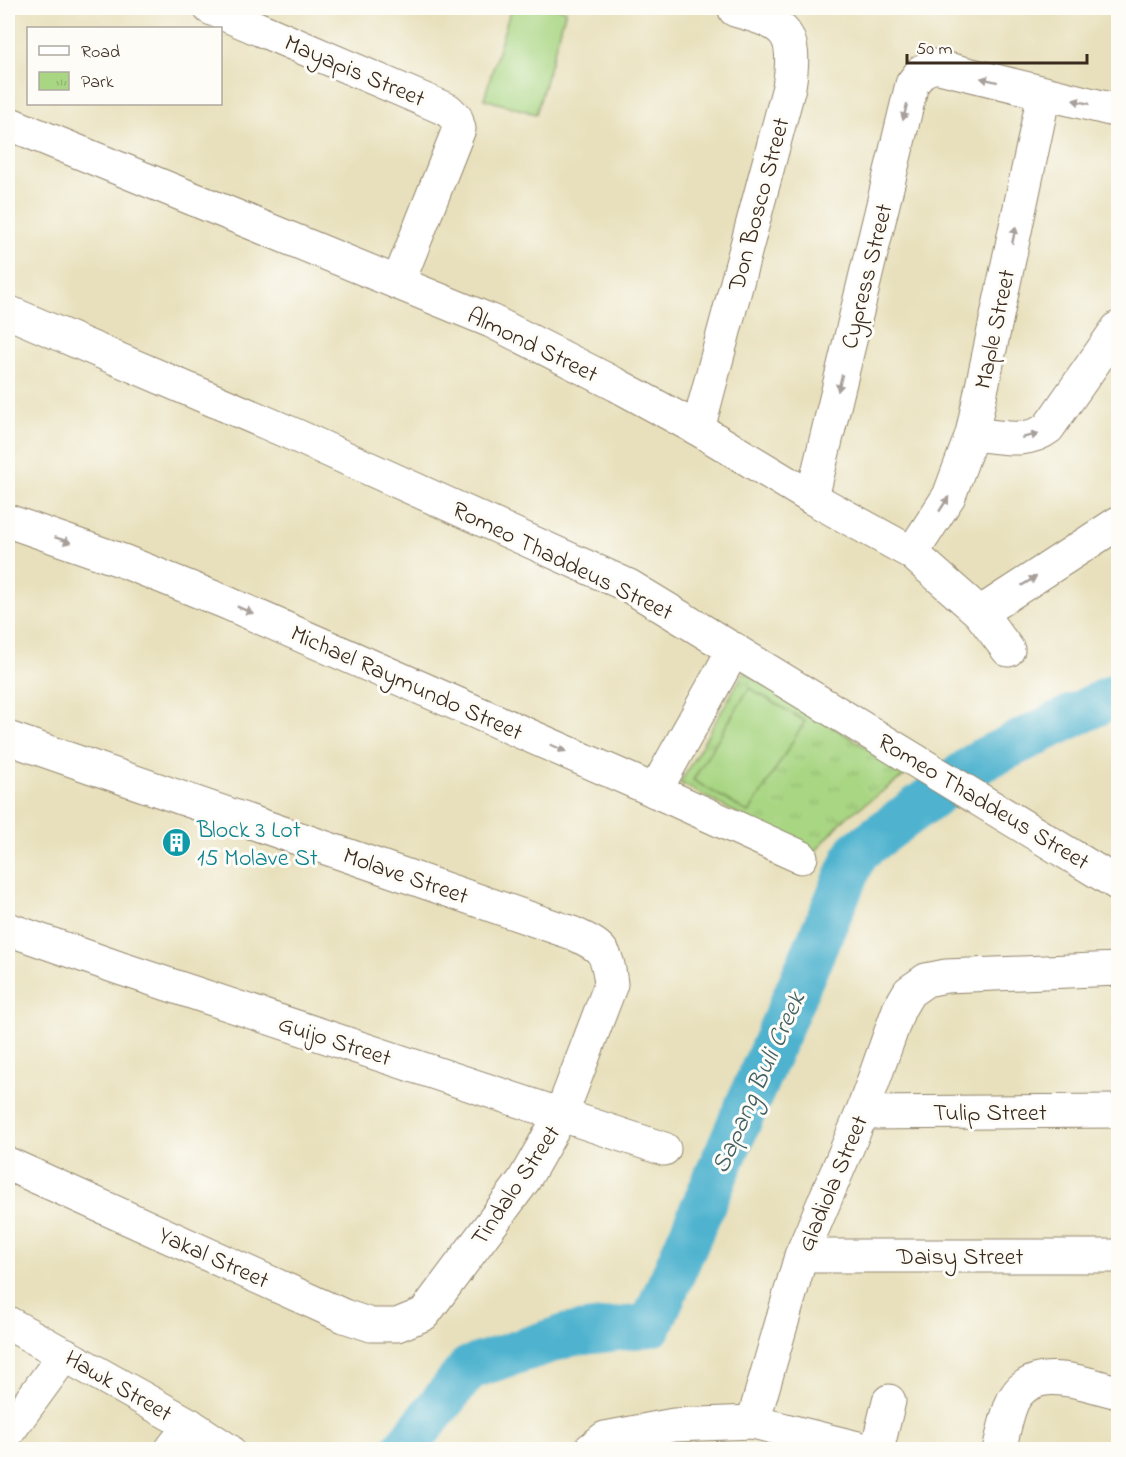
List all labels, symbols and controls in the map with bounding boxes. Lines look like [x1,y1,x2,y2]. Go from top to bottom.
legend [27,27,222,105]
street label: Mayapis Street [278,27,430,119]
scale bar [907,27,1087,65]
text: 50 m [916,37,953,63]
text: Road [81,40,120,66]
text: Park [81,70,114,96]
one-way arrow [980,75,998,84]
one-way arrow [1072,97,1091,107]
one-way arrow [900,102,910,121]
street label: Don Bosco Street [720,114,800,296]
street label: Cypress Street [833,200,904,353]
one-way arrow [1010,225,1019,244]
street label: Maple Street [967,267,1026,392]
street label: Almond Street [461,299,603,393]
one-way arrow [834,374,844,392]
one-way arrow [1021,431,1040,440]
street label: Romeo Thaddeus Street [446,494,678,631]
one-way arrow [938,496,949,512]
one-way arrow [54,536,72,546]
one-way arrow [1021,576,1037,587]
one-way arrow [236,605,254,615]
street label: Michael Raymundo Street [284,617,528,752]
street label: Romeo Thaddeus Street [870,726,1095,880]
one-way arrow [549,744,567,753]
place label: Block 3 Lot 15 Molave St [196,814,318,877]
building icon: Block 3 Lot 15 Molave St [160,827,192,859]
street label: Molave Street [338,840,473,915]
water label: Sapang Buli Creek [703,985,817,1180]
street label: Guijo Street [273,1008,395,1077]
street label: Tulip Street [933,1097,1047,1132]
street label: Gladiola Street [790,1110,879,1258]
street label: Tindalo Street [464,1119,571,1254]
street label: Yakal Street [152,1219,274,1299]
street label: Daisy Street [896,1241,1023,1277]
street label: Hawk Street [57,1342,178,1432]

